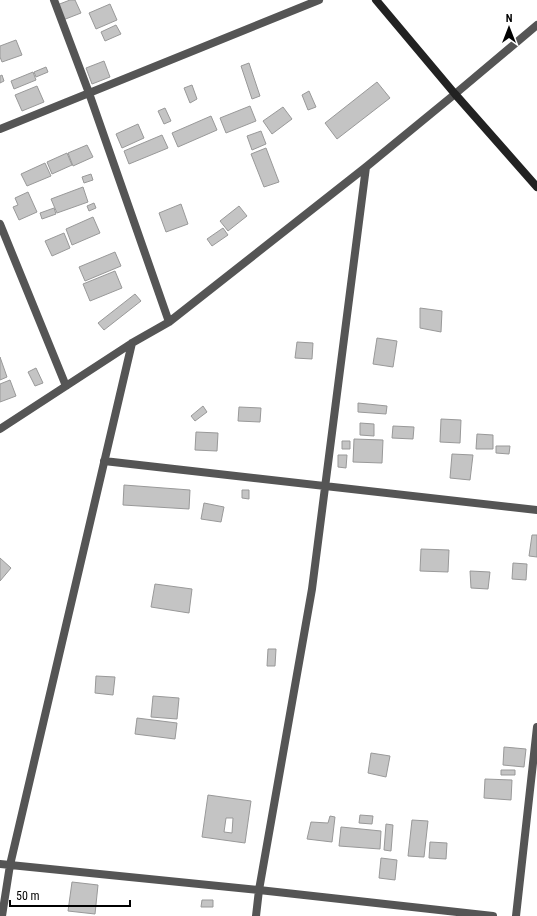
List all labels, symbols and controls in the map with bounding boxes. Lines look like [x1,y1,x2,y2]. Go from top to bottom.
north arrow [489,8,529,48]
text: N [506,12,513,25]
scale bar [10,882,130,908]
text: 50 m [16,889,40,903]

